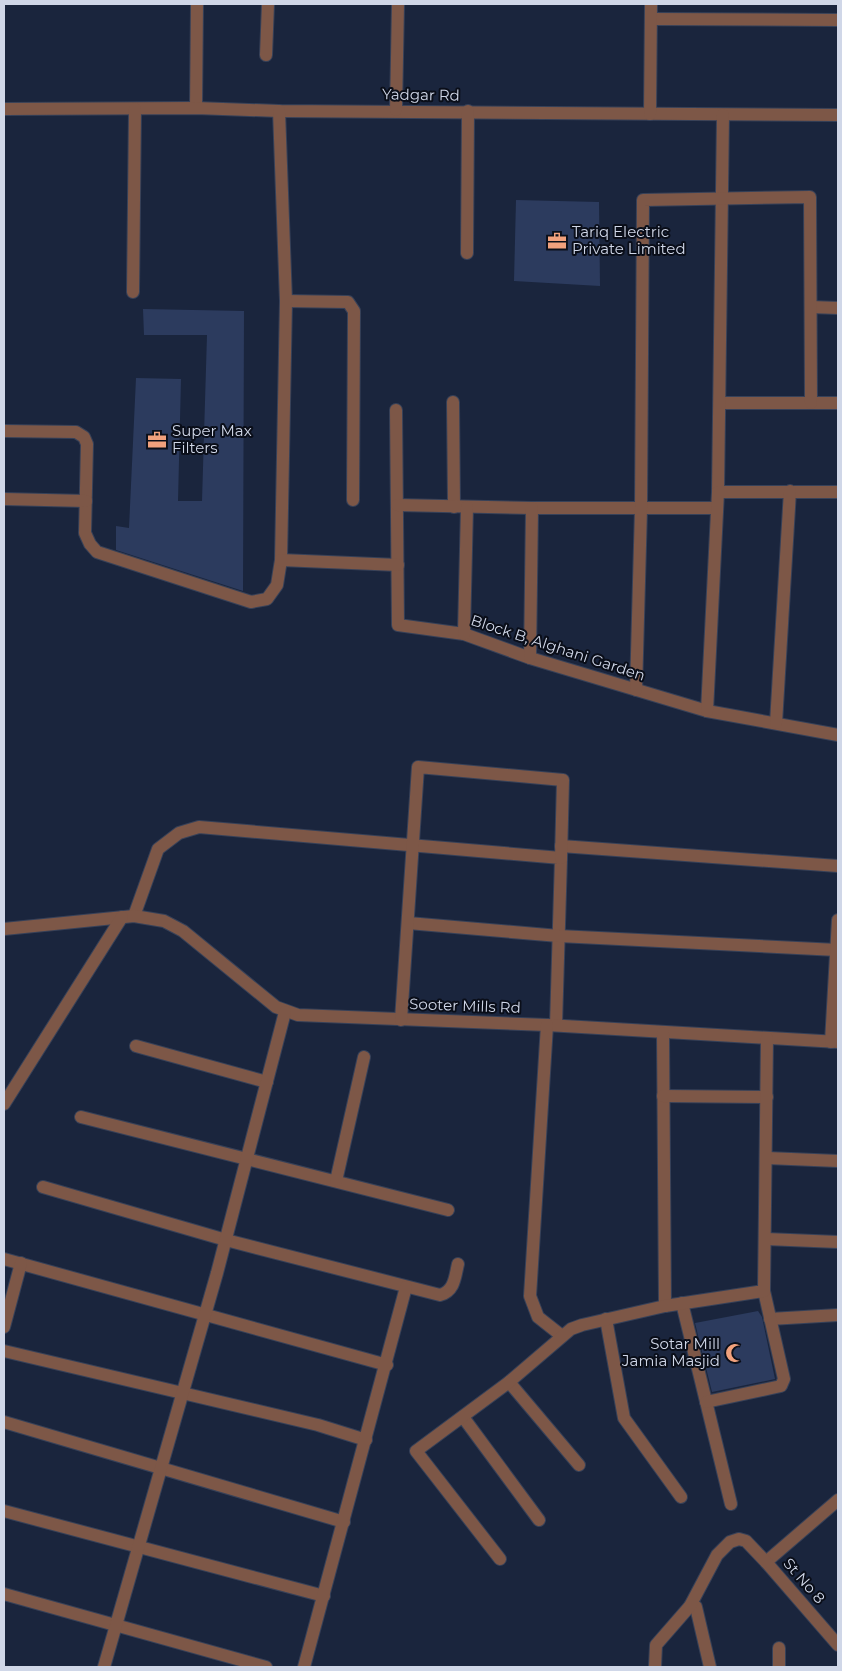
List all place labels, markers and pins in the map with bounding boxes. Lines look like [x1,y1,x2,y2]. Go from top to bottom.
place label: Tariq Electric Private Limited [572,222,686,258]
office icon: Tariq Electric Private Limited [546,230,568,252]
place label: Super Max Filters [172,421,252,457]
office icon: Super Max Filters [146,429,168,451]
place label: Sotar Mill Jamia Masjid [621,1334,720,1370]
mosque icon: Sotar Mill Jamia Masjid [724,1342,746,1364]

